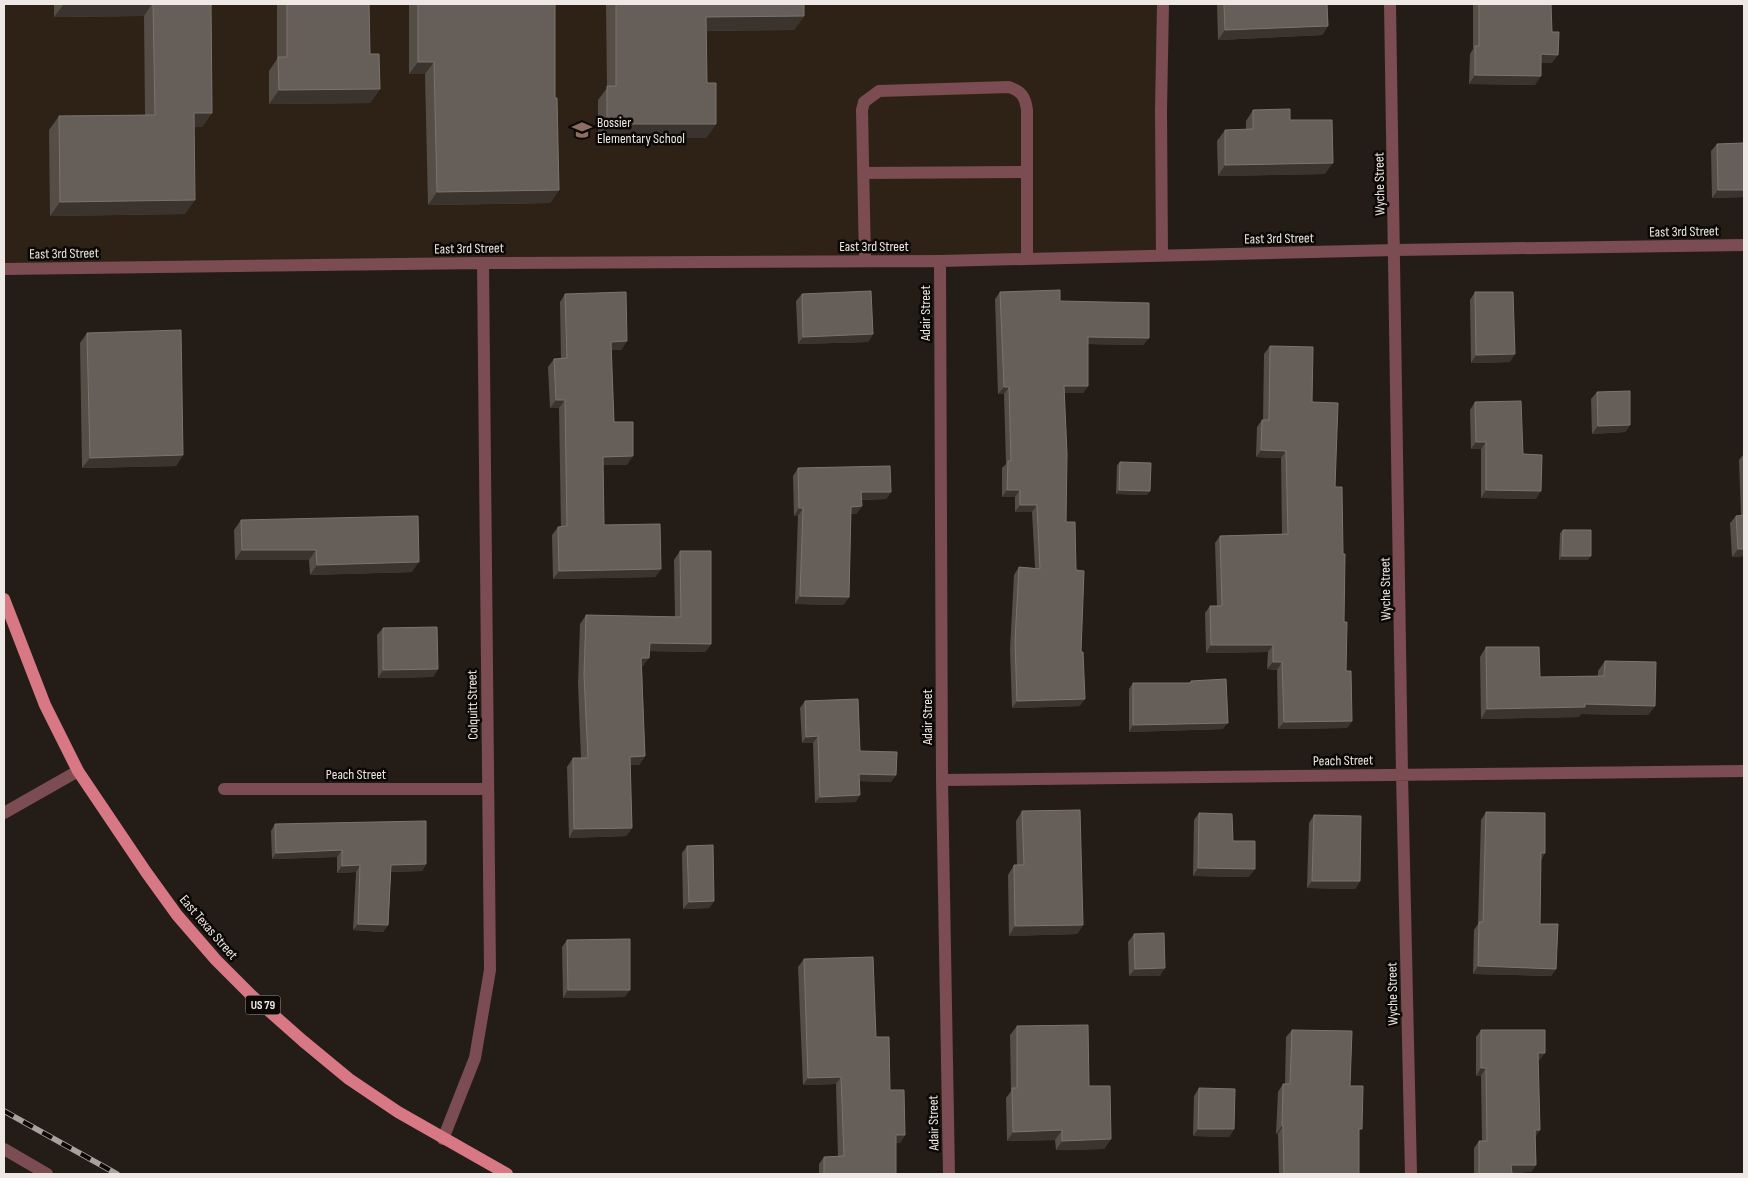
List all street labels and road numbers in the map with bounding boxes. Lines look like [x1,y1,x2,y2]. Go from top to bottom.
street label: Wyche Street [1370,152,1389,216]
street label: East 3rd Street [1649,222,1719,241]
street label: East 3rd Street [1244,229,1314,248]
street label: East 3rd Street [839,238,909,255]
street label: East 3rd Street [434,239,504,258]
street label: East 3rd Street [29,244,99,263]
street label: Adair Street [917,285,934,342]
street label: Wyche Street [1376,557,1395,621]
street label: Colquitt Street [463,670,482,740]
street label: Adair Street [919,689,936,746]
street label: Peach Street [1313,751,1373,770]
street label: Peach Street [326,766,386,783]
street label: East Texas Street [176,892,241,963]
street label: Wyche Street [1383,962,1402,1026]
road number: US 79 [246,996,280,1014]
street label: Adair Street [925,1095,942,1152]

